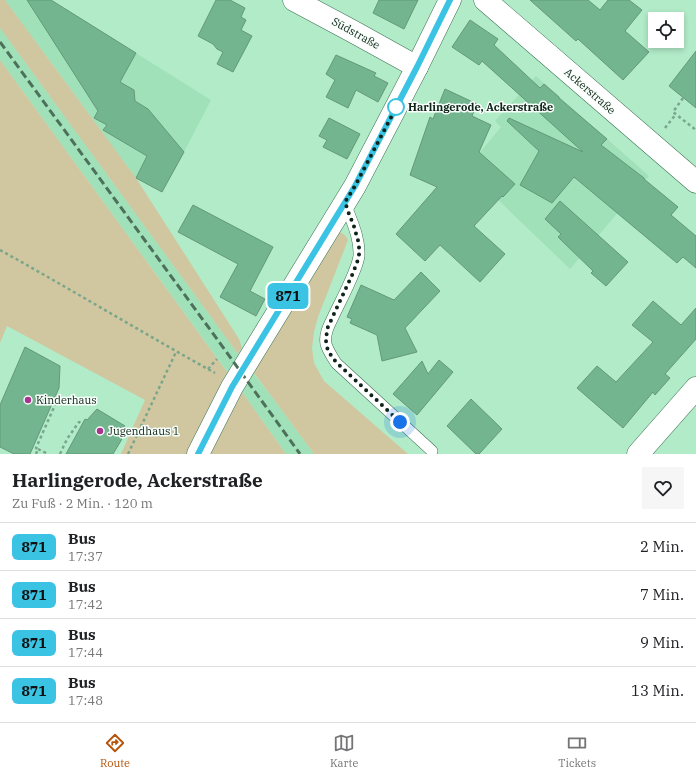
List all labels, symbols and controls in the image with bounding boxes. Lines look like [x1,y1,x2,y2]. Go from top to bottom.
map controls [648,12,684,48]
button: locate [648,12,684,48]
street label: Südstraße [329,14,383,52]
street label: Ackerstraße [562,65,619,117]
marker: Harlingerode, Ackerstraße [387,98,405,116]
place label: Harlingerode, Ackerstraße [408,100,553,114]
line badge: 871 [265,283,311,309]
text: 871 [275,287,301,305]
place label: Kinderhaus [36,393,97,407]
marker: Kinderhaus [23,395,33,405]
your location [390,412,410,432]
place label: Jugendhaus 1 [108,424,179,438]
marker: Jugendhaus 1 [95,426,105,436]
button: heart [642,467,684,509]
text: Harlingerode, Ackerstraße [12,468,263,492]
text: Zu Fuß · 2 Min. · 120 m [12,495,153,512]
text: Bus [68,529,96,548]
text: 2 Min. [640,537,684,556]
text: 871 [21,538,47,556]
text: 17:37 [68,548,103,565]
text: Bus [68,577,96,596]
text: 7 Min. [640,585,684,604]
text: 871 [21,586,47,604]
text: 17:42 [68,596,103,613]
text: Bus [68,625,96,644]
text: 9 Min. [640,633,684,652]
text: 871 [21,634,47,652]
text: 17:44 [68,644,103,661]
text: Bus [68,673,96,692]
text: 13 Min. [631,681,684,700]
text: 871 [21,682,47,700]
text: 17:48 [68,692,103,709]
tab: Route [100,732,130,770]
tab: Karte [330,732,358,770]
tab: Tickets [558,732,596,770]

